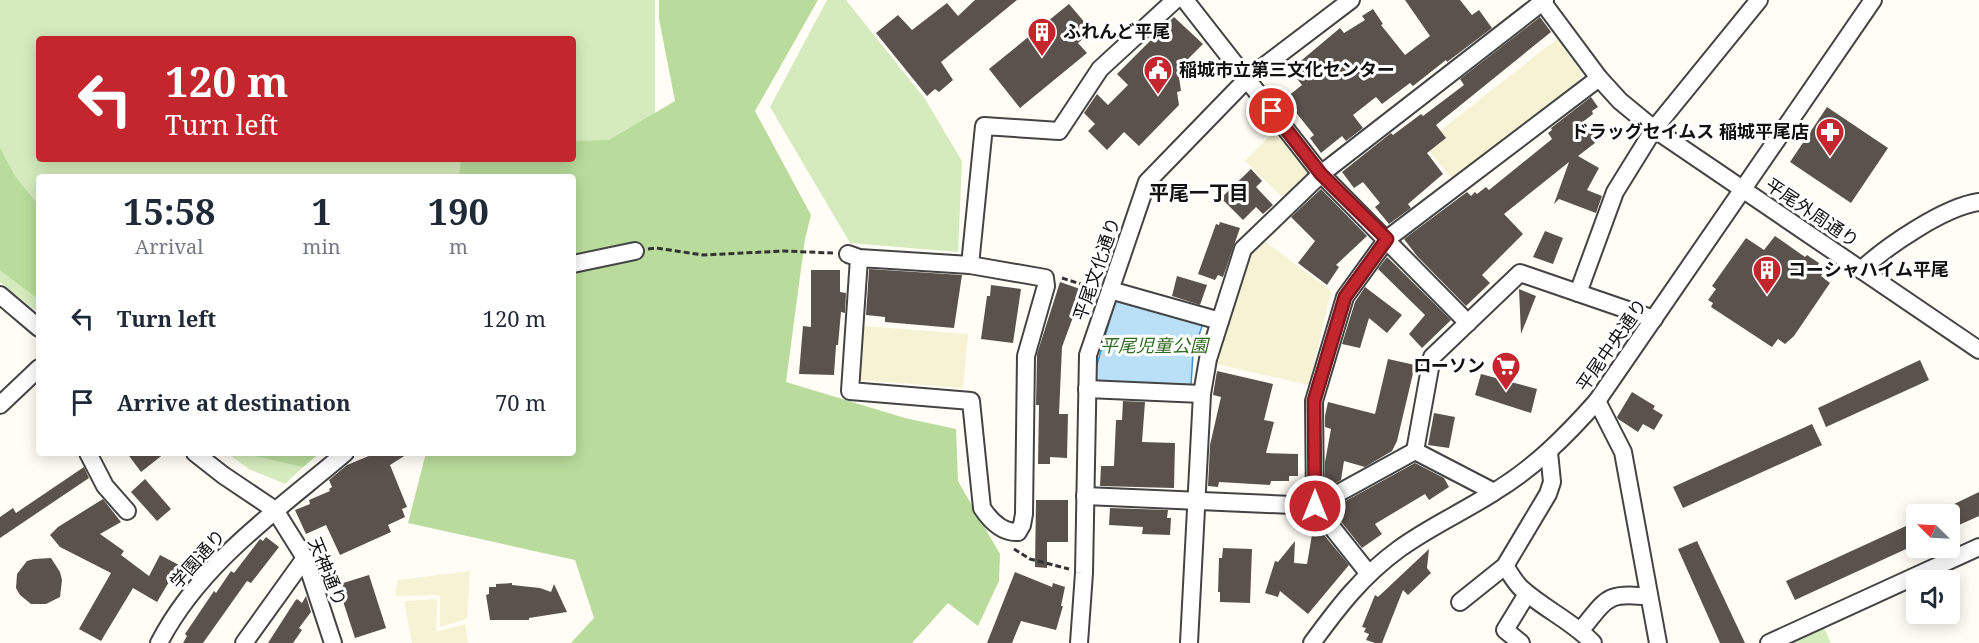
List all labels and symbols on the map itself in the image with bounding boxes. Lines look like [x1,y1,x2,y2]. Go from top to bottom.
building icon: ふれんど平尾 [1026,16,1058,58]
place label: ふれんど平尾 [1063,19,1170,43]
public building icon: 稲城市立第三文化センター [1142,54,1174,96]
place label: 稲城市立第三文化センター [1179,57,1395,81]
pin [1246,85,1297,136]
pharmacy icon: ドラッグセイムス 稲城平尾店 [1814,116,1846,158]
place label: ドラッグセイムス 稲城平尾店 [1571,119,1809,143]
street label: 平尾外周通り [1761,172,1864,252]
district label: 平尾一丁目 [1149,179,1249,206]
street label: 平尾文化通り [1067,214,1125,324]
building icon: コーシャハイム平尾 [1751,254,1783,296]
place label: コーシャハイム平尾 [1788,257,1949,281]
street label: 平尾中央通り [1570,293,1652,396]
park label: 平尾児童公園 [1100,333,1211,357]
supermarket icon: ローソン [1490,350,1522,392]
place label: ローソン [1413,353,1485,377]
position arrow [1283,474,1347,538]
north arrow [1906,504,1960,558]
street label: 学園通り [164,524,230,593]
street label: 天神通り [303,534,353,609]

